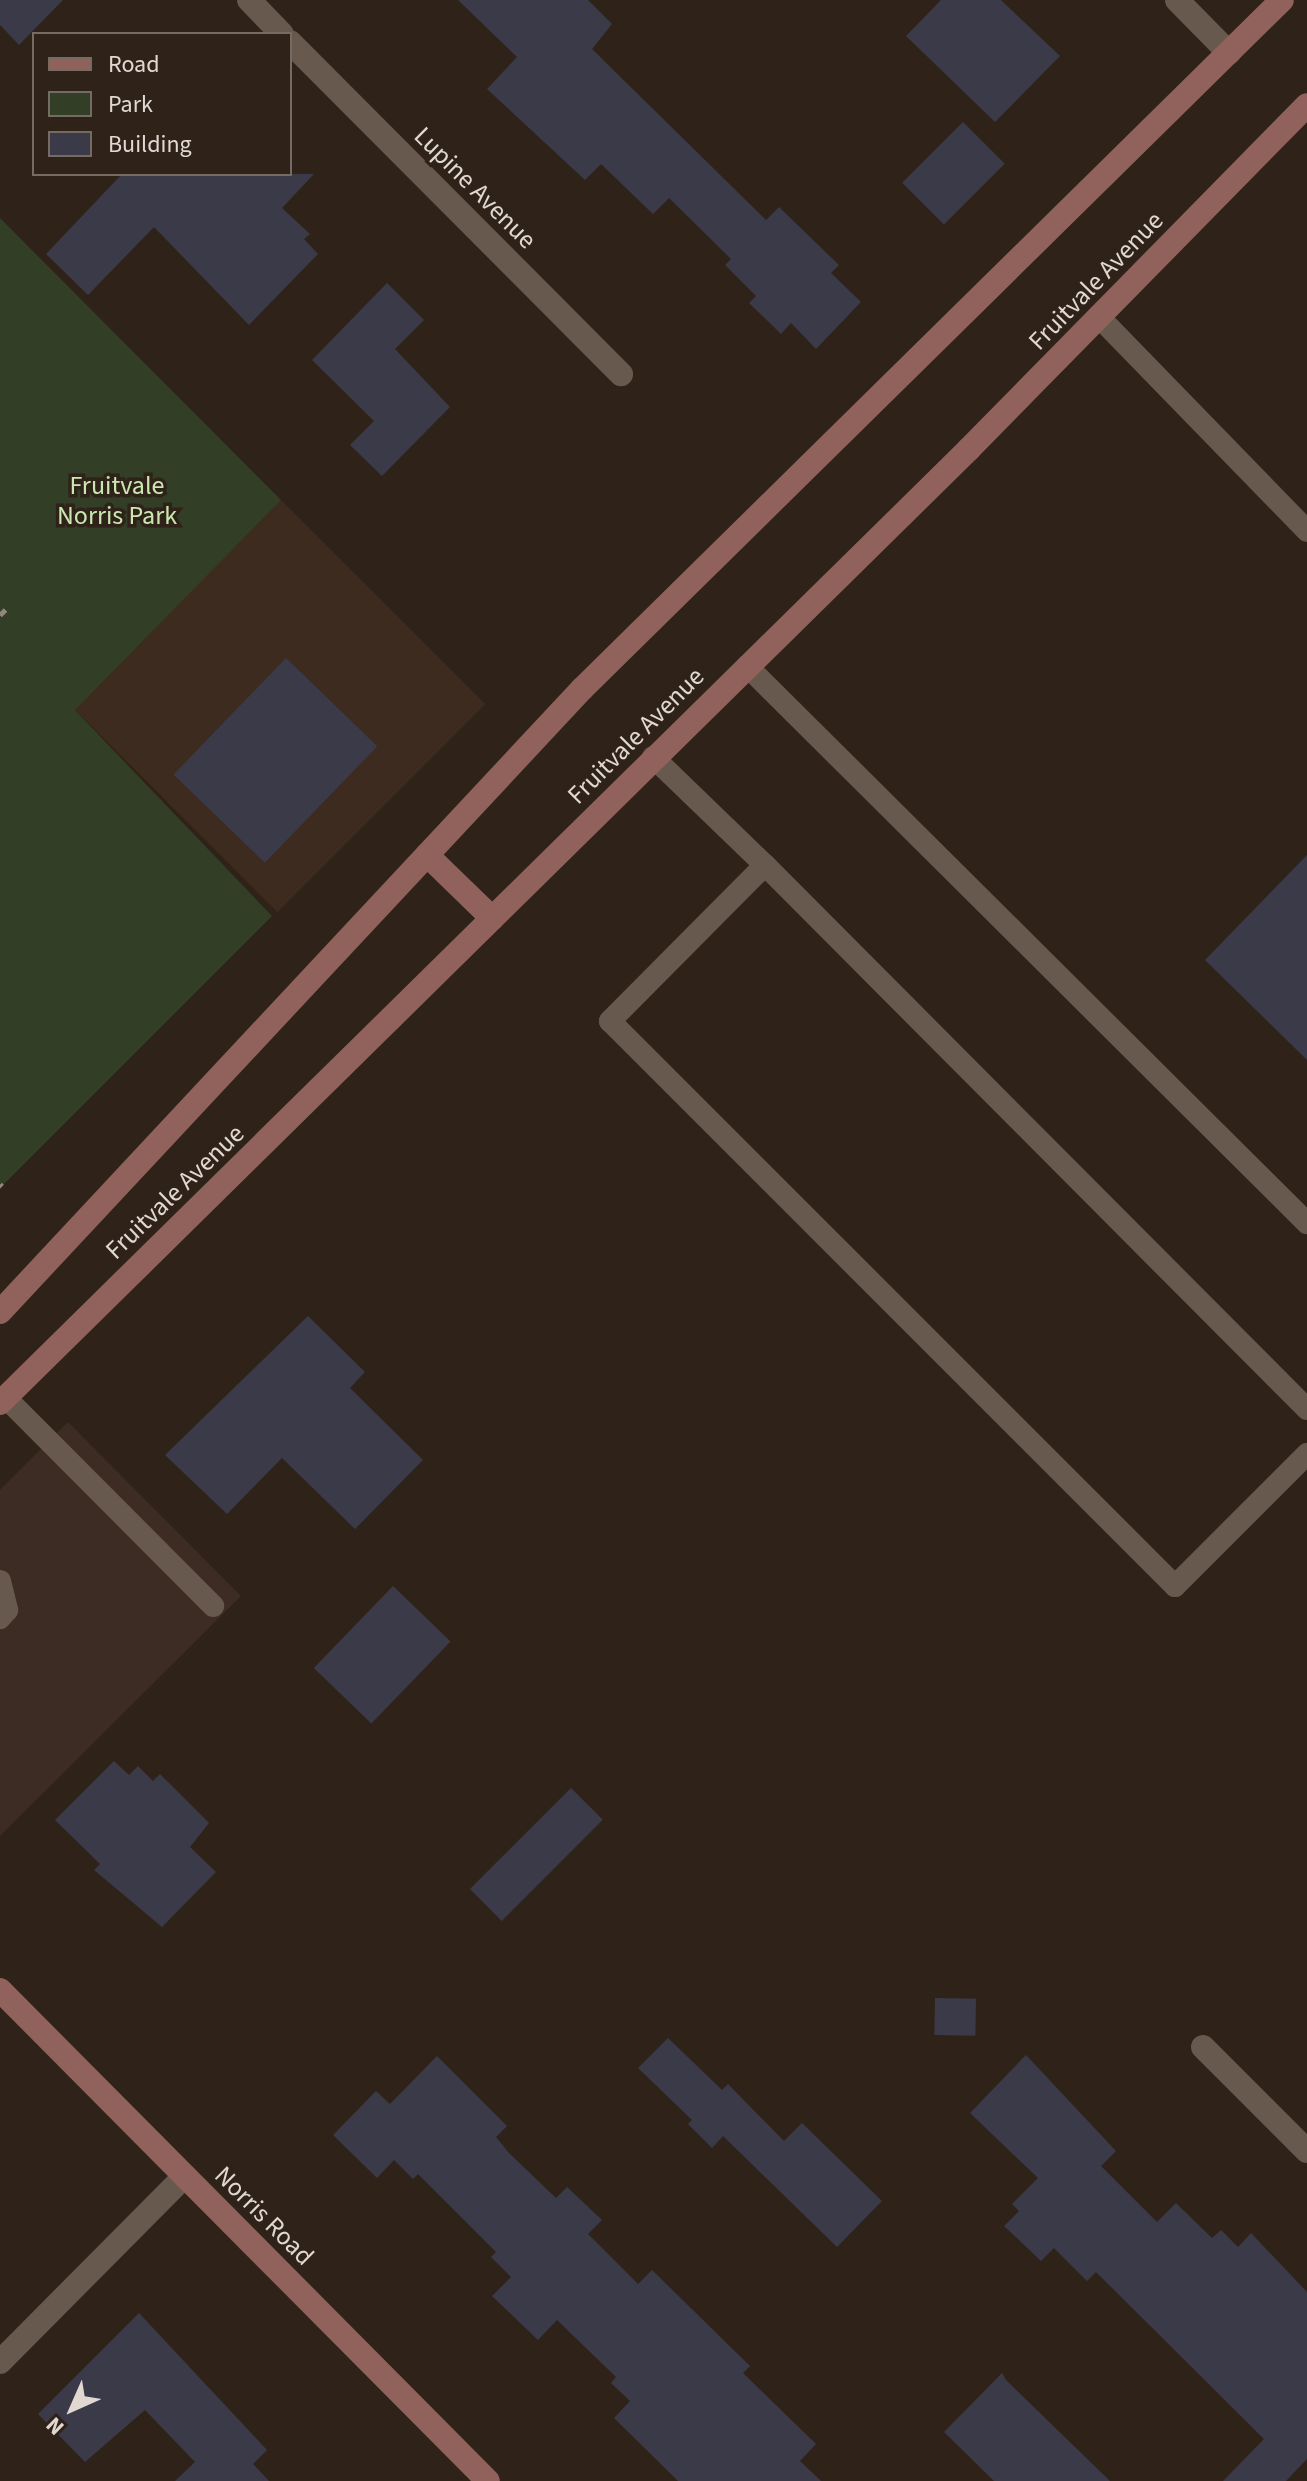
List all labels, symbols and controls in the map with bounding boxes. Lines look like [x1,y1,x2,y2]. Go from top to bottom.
legend [32,32,292,176]
text: Road [108,47,160,82]
text: Park [108,87,153,122]
street label: Lupine Avenue [407,120,543,256]
text: Building [108,127,192,162]
street label: Fruitvale Avenue [1022,205,1170,357]
park label: Fruitvale Norris Park [57,470,177,532]
street label: Fruitvale Avenue [561,661,711,811]
street label: Fruitvale Avenue [99,1118,251,1266]
street label: Norris Road [208,2160,320,2272]
north arrow [32,2369,112,2449]
text: N [39,2409,72,2442]

